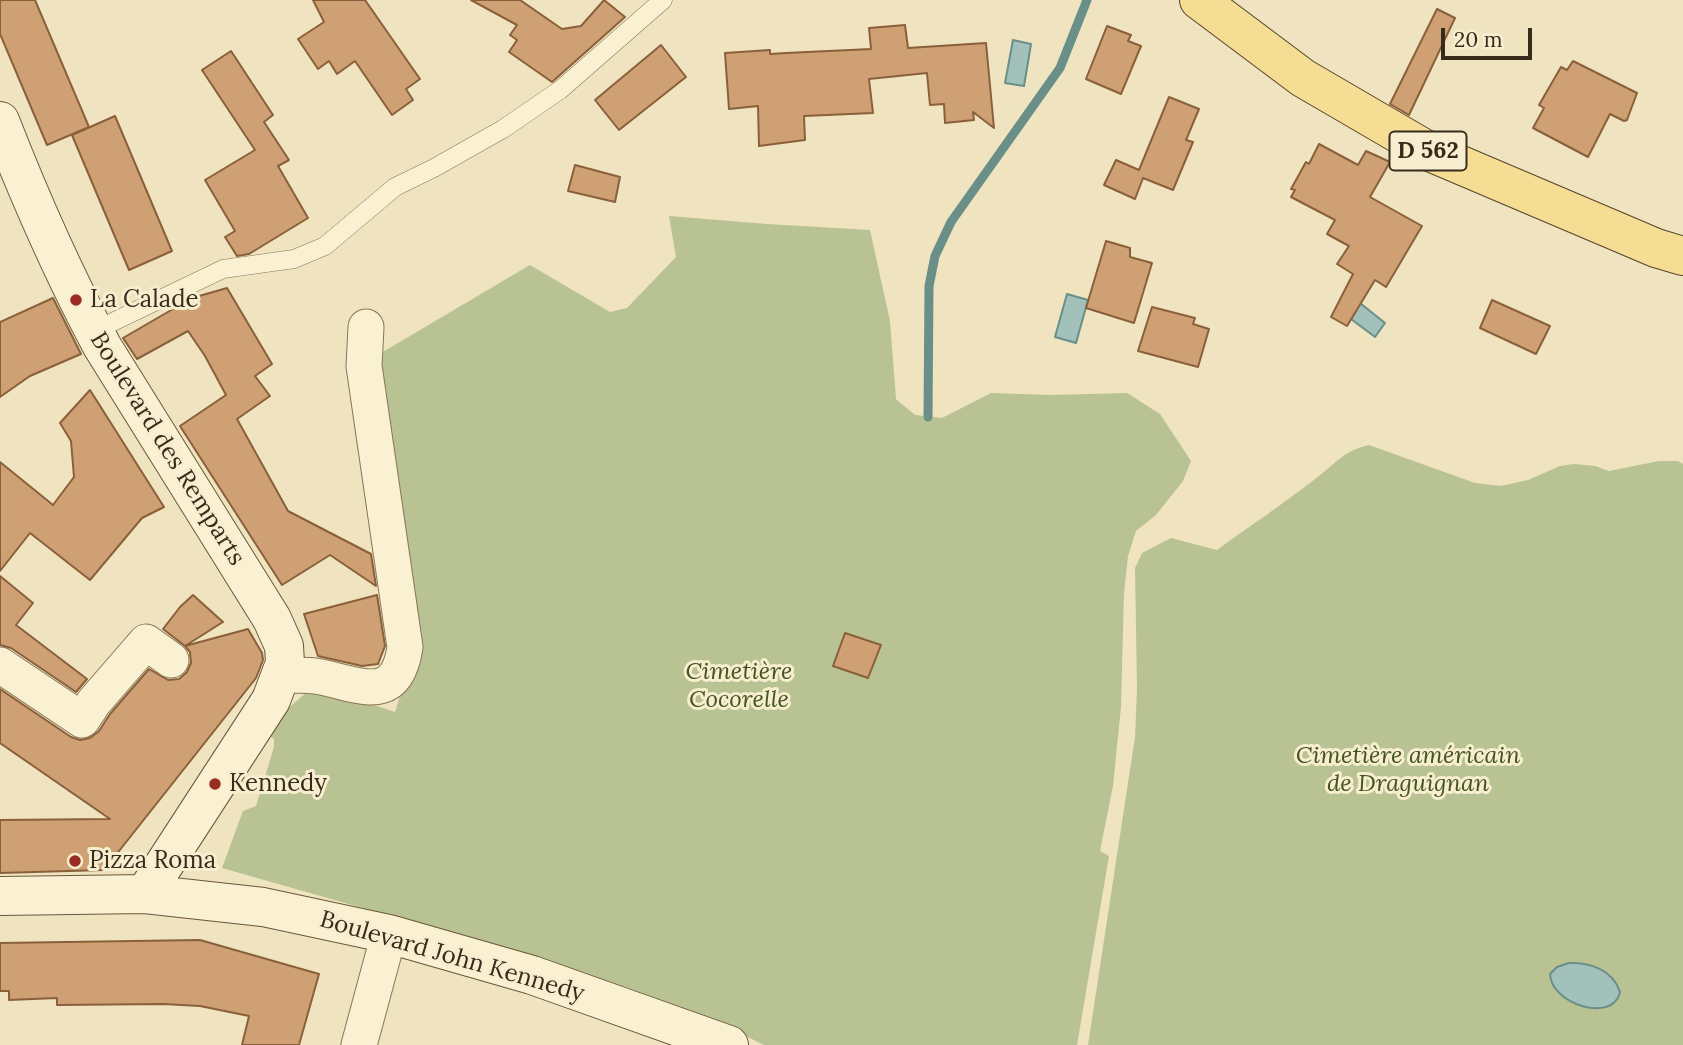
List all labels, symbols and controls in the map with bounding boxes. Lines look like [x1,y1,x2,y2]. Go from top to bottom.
scale bar [1445,14,1536,58]
text: 20 m [1454,26,1503,53]
road number: D 562 [1390,132,1466,170]
place label: La Calade [90,286,199,314]
marker: La Calade [68,292,84,308]
street label: Boulevard des Remparts [83,327,251,571]
park label: Cimetière Cocorelle [686,658,792,714]
park label: Cimetière américain de Draguignan [1296,742,1520,798]
place label: Kennedy [229,770,327,798]
marker: Kennedy [207,776,223,792]
place label: Pizza Roma [89,847,216,875]
marker: Pizza Roma [67,853,83,869]
street label: Boulevard John Kennedy [316,905,588,1009]

